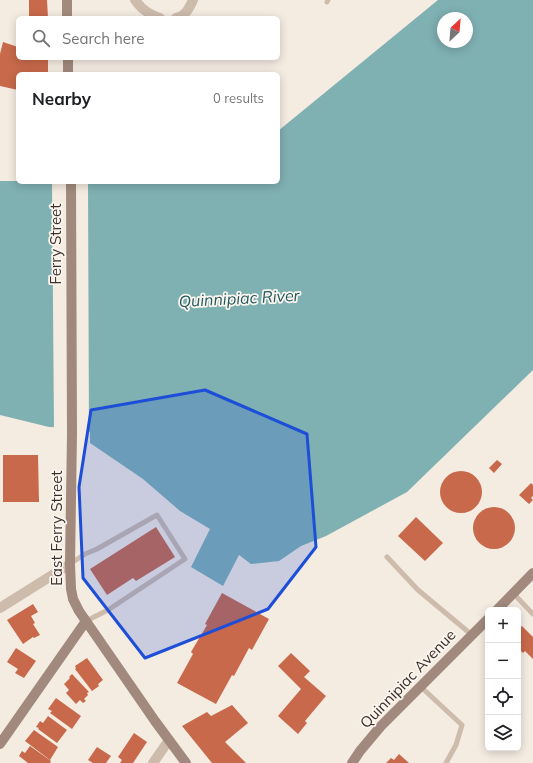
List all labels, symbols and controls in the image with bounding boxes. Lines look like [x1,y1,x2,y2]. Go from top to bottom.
north arrow [437,12,473,48]
search box [16,16,280,60]
icon: search [30,27,52,49]
text: Search here [62,29,144,48]
text: Nearby [32,88,91,109]
text: 0 results [213,90,264,106]
street label: Ferry Street [46,203,65,285]
water label: Quinnipiac River [178,285,301,311]
street label: East Ferry Street [47,470,66,586]
map controls [485,607,521,751]
button: + [485,607,521,643]
street label: Quinnipiac Avenue [356,625,460,732]
button: − [485,643,521,679]
button: locate [485,679,521,715]
button: layers [485,715,521,751]

